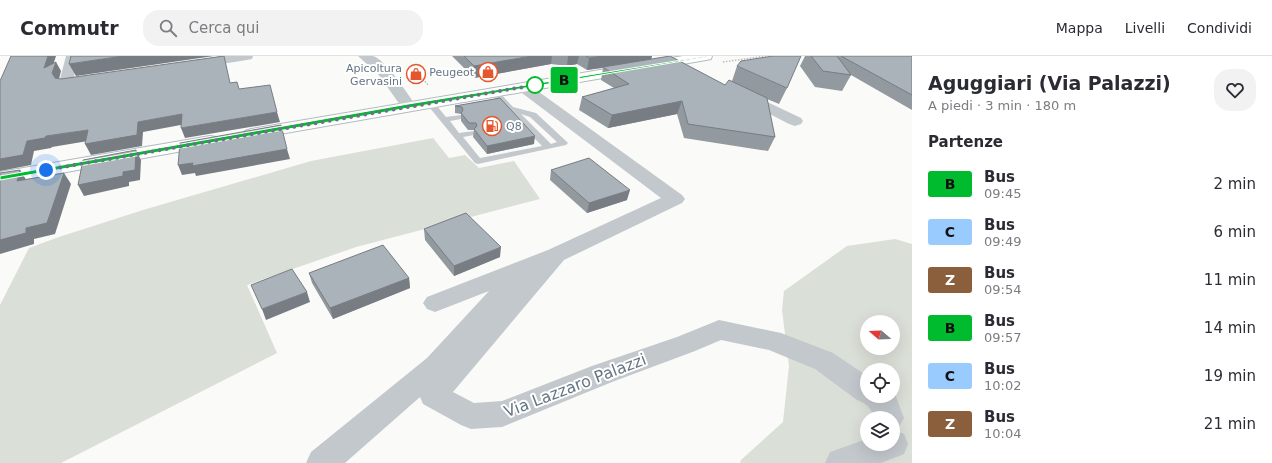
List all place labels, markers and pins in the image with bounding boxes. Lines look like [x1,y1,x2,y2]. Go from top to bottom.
shop icon: Peugeot [477,61,499,83]
place label: Apicoltura Gervasini [346,62,402,88]
shop icon: Apicoltura Gervasini [405,63,427,85]
place label: Peugeot [429,66,475,79]
unlabelled marker [526,76,544,94]
fuel station icon: Q8 [481,115,503,137]
place label: Q8 [506,120,522,133]

